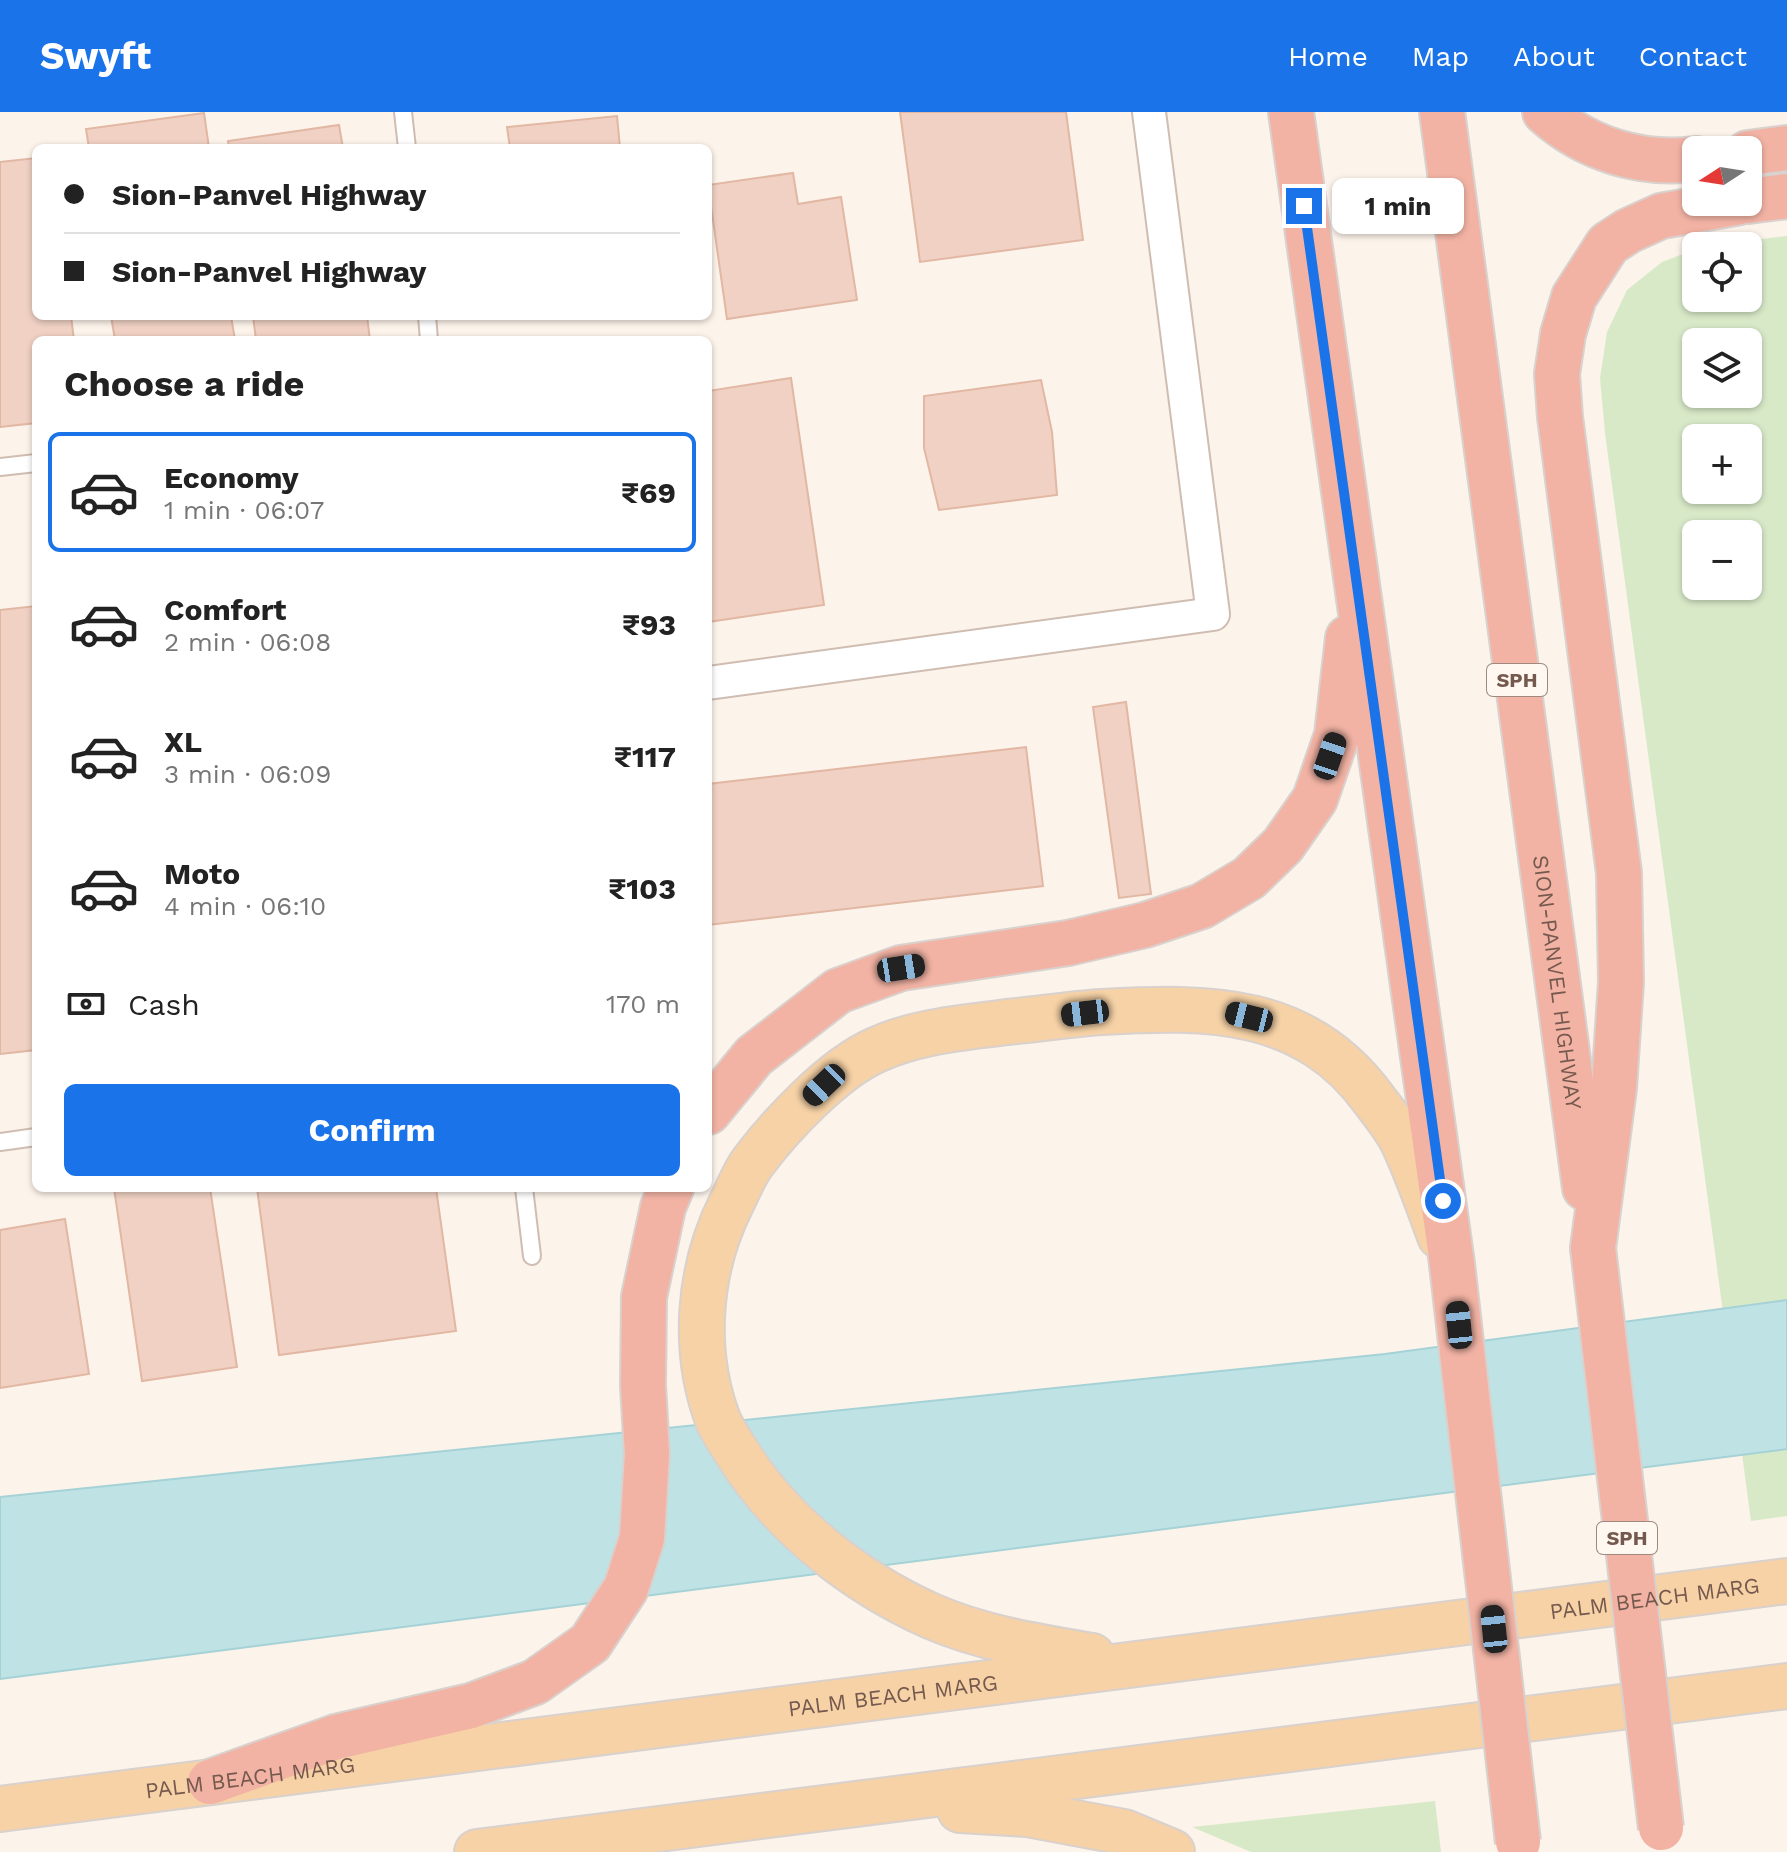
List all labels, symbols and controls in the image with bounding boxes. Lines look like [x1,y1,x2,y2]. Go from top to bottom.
text: Swyft [40,34,151,78]
text: Home [1288,40,1368,73]
text: Map [1412,40,1469,73]
text: About [1513,40,1595,73]
text: Contact [1639,40,1747,73]
north arrow [1682,136,1762,216]
map controls [1682,136,1762,600]
text: Sion-Panvel Highway [112,177,426,212]
callout: 1 min [1332,178,1464,234]
route end [1286,188,1322,224]
text: 1 min [1365,191,1431,221]
button: locate [1682,232,1762,312]
text: Sion-Panvel Highway [112,254,426,289]
button: layers [1682,328,1762,408]
text: Choose a ride [64,363,304,405]
button: + [1682,424,1762,504]
icon: car [68,456,140,528]
text: Economy [164,460,299,495]
text: ₹69 [621,475,676,510]
text: 1 min · 06:07 [164,495,324,525]
button: − [1682,520,1762,600]
icon: car [68,588,140,660]
text: Comfort [164,592,286,627]
text: ₹93 [622,607,676,642]
text: 2 min · 06:08 [164,627,331,657]
road number: SPH [1487,664,1547,696]
icon: car [68,720,140,792]
text: XL [164,724,202,759]
car [1311,729,1349,783]
text: ₹117 [614,739,676,774]
text: 3 min · 06:09 [164,759,331,789]
icon: car [68,852,140,924]
street label: SION-PANVEL HIGHWAY [1528,853,1587,1112]
text: Moto [164,856,240,891]
text: ₹103 [608,871,676,906]
text: 4 min · 06:10 [164,891,326,921]
car [875,952,927,984]
icon: cash [64,982,108,1026]
text: Cash [128,987,200,1022]
text: 170 m [606,989,680,1019]
car [1060,998,1110,1028]
car [1223,1000,1275,1034]
car [798,1060,850,1110]
button: Confirm [64,1084,680,1176]
route start [1425,1183,1461,1219]
car [1445,1300,1473,1350]
road number: SPH [1597,1522,1657,1554]
street label: PALM BEACH MARG [1548,1572,1761,1624]
car [1480,1604,1508,1654]
street label: PALM BEACH MARG [786,1669,999,1721]
street label: PALM BEACH MARG [144,1751,356,1803]

